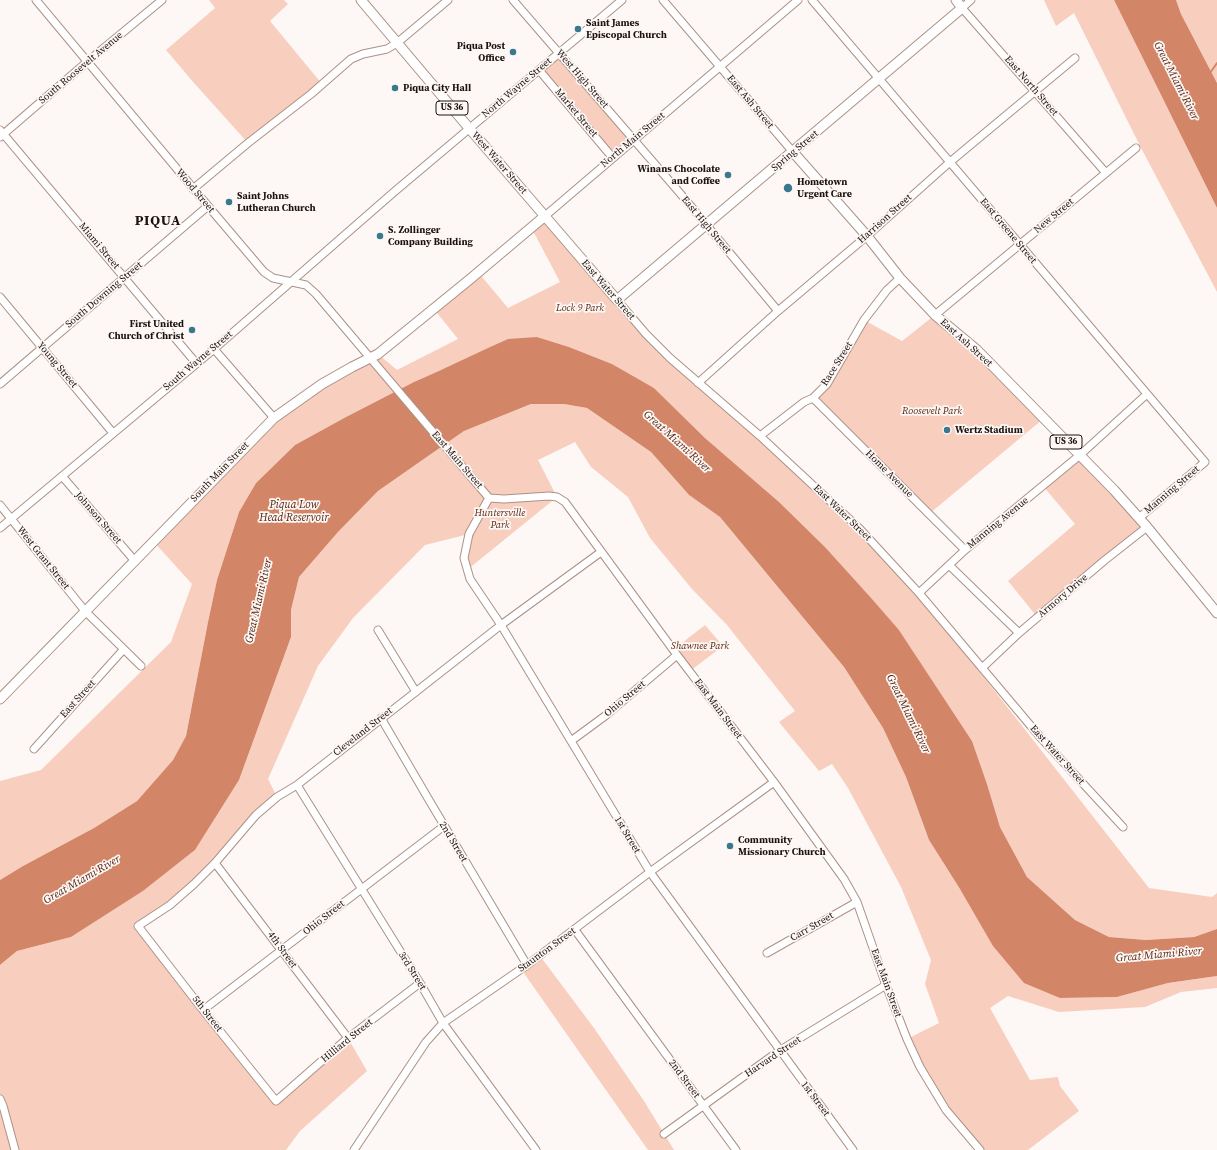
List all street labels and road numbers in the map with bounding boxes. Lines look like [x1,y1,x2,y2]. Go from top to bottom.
street label: South Roosevelt Avenue [37,29,125,107]
street label: West High Street [553,47,611,111]
street label: East North Street [1002,54,1060,118]
street label: North Wayne Street [480,55,554,121]
street label: East Ash Street [724,73,776,131]
street label: Market Street [552,86,600,140]
road number: US 36 [436,101,468,115]
street label: North Main Street [599,110,667,170]
street label: Spring Street [769,128,821,174]
street label: West Water Street [469,129,529,197]
street label: Wood Street [173,167,217,215]
street label: Harrison Street [856,192,914,246]
street label: East High Street [679,194,733,256]
street label: East Greene Street [977,196,1039,266]
street label: New Street [1032,196,1076,236]
street label: Miami Street [76,220,122,272]
street label: East Water Street [579,257,637,323]
street label: South Downing Street [63,259,145,331]
street label: East Ash Street [937,316,995,370]
street label: South Wayne Street [161,329,235,393]
street label: Young Street [34,340,80,390]
street label: Race Street [819,340,855,388]
street label: East Main Street [429,429,485,491]
road number: US 36 [1050,435,1082,449]
street label: South Main Street [188,439,252,505]
street label: Home Avenue [863,448,915,500]
street label: Manning Street [1142,463,1202,517]
street label: East Water Street [811,482,873,544]
street label: Johnson Street [72,490,124,546]
street label: Manning Avenue [965,495,1031,551]
street label: West Grant Street [14,524,72,592]
street label: Armory Drive [1036,572,1090,620]
street label: East Main Street [691,677,745,741]
street label: East Street [58,678,98,720]
street label: Ohio Street [602,678,648,720]
street label: Cleveland Street [331,705,395,759]
street label: East Water Street [1027,723,1087,787]
street label: 1st Street [611,814,643,856]
street label: 2nd Street [436,820,470,864]
street label: Ohio Street [301,898,347,938]
street label: Carr Street [788,910,836,944]
street label: Staunton Street [516,925,578,975]
street label: 4th Street [265,929,299,971]
street label: East Main Street [868,947,904,1019]
street label: 3rd Street [396,950,428,992]
street label: 5th Street [189,994,225,1034]
street label: Hilliard Street [319,1017,375,1065]
street label: Harvard Street [743,1034,803,1080]
street label: 2nd Street [666,1057,702,1101]
street label: 1st Street [798,1079,832,1119]

